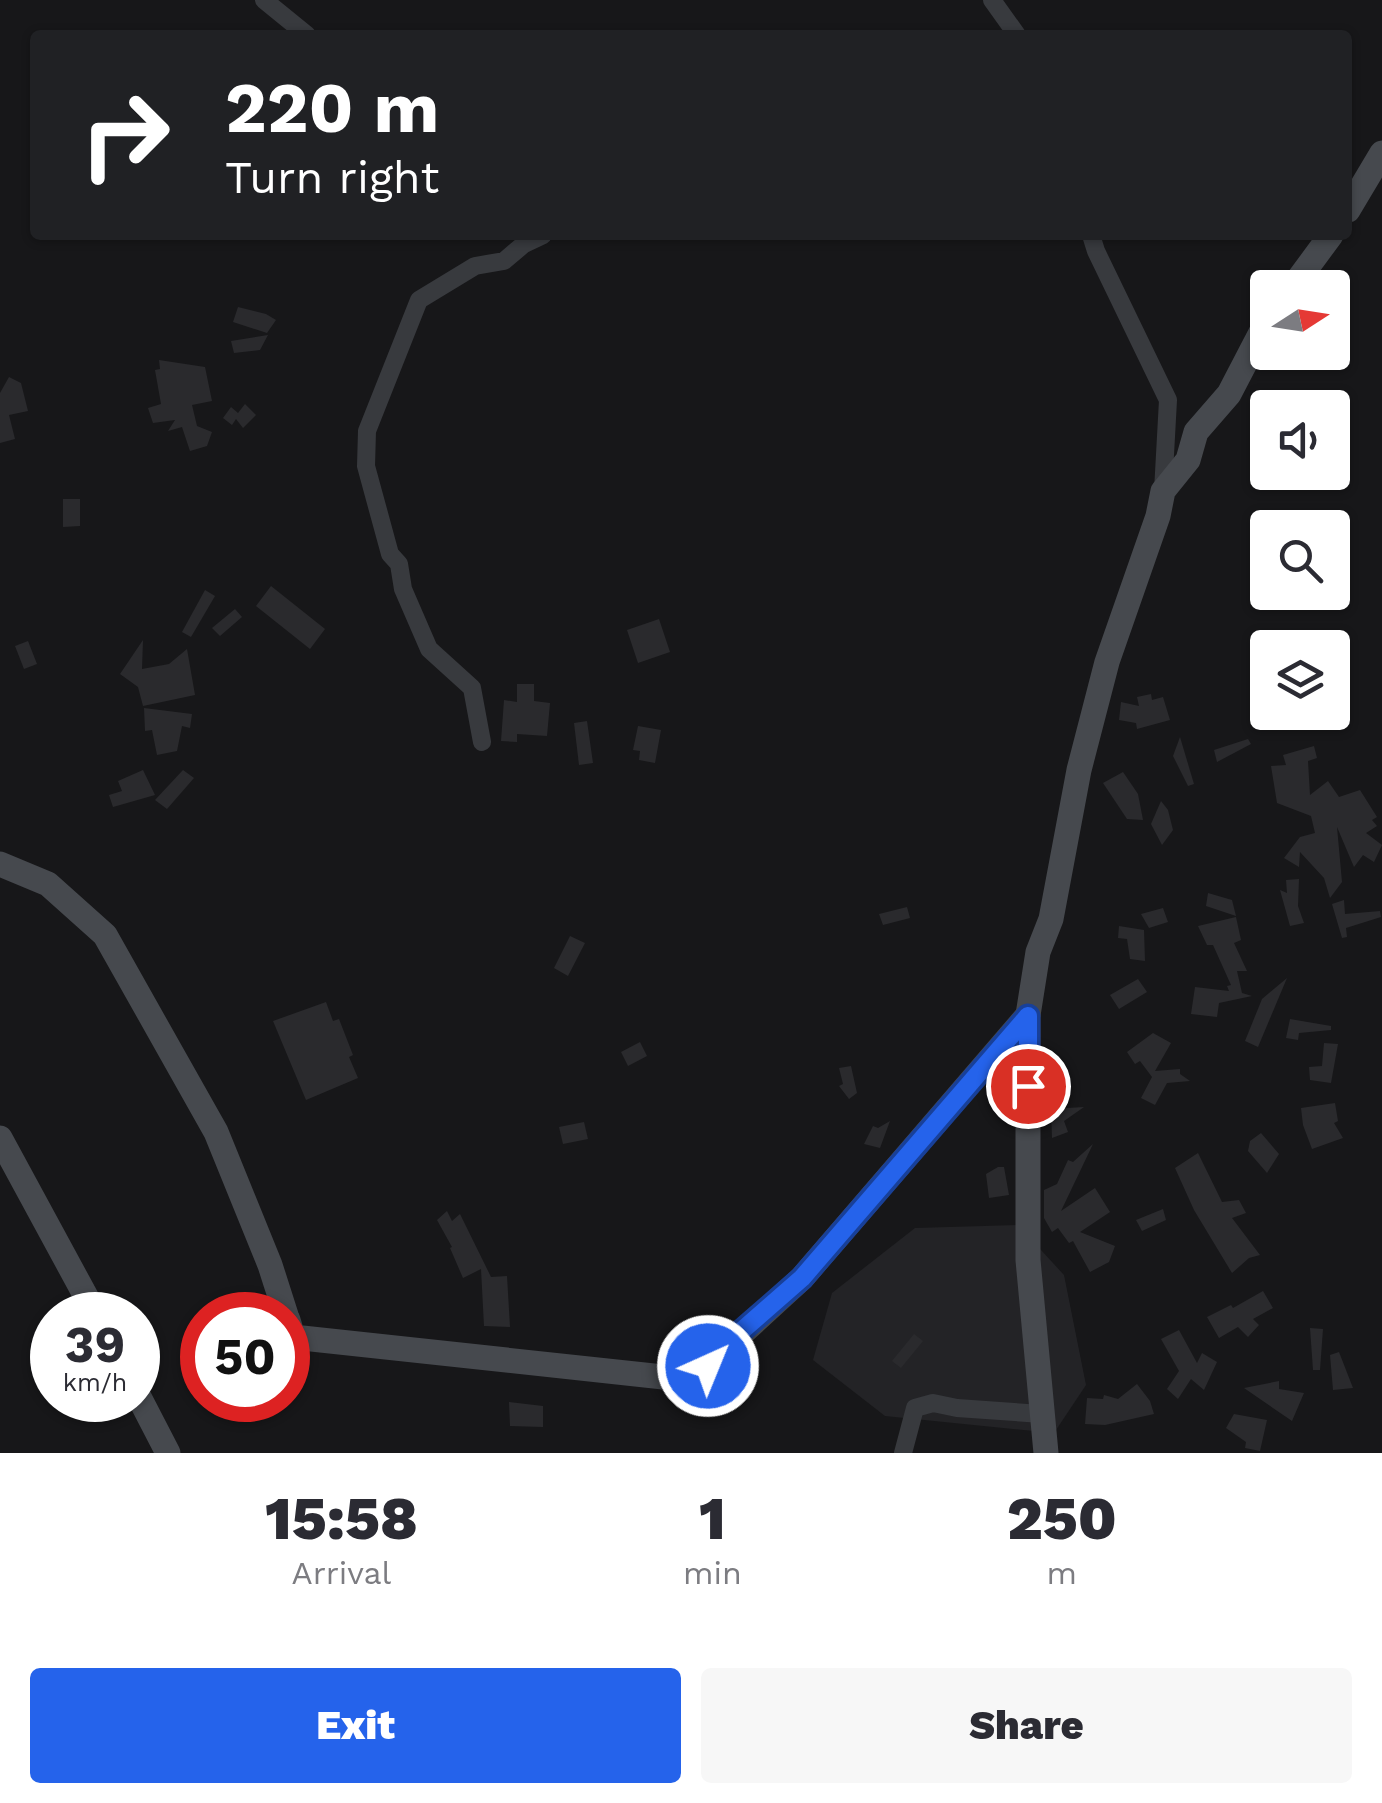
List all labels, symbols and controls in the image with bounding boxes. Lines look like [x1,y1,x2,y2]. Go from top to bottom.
text: 220 m [225,67,439,149]
icon: right [60,70,190,200]
text: Turn right [225,151,439,204]
north arrow [1250,270,1350,370]
map controls [1250,270,1350,730]
button: sound [1250,390,1350,490]
button: search [1250,510,1350,610]
button: layers [1250,630,1350,730]
pin [986,1044,1071,1129]
icon: arrive [1001,1059,1056,1114]
speed limit sign: 50 [180,1292,310,1422]
position arrow [656,1314,760,1418]
text: 39 [65,1315,125,1374]
text: km/h [63,1368,127,1397]
text: 15:58 [265,1483,418,1554]
text: 1 [699,1483,726,1554]
text: 250 [1007,1483,1117,1554]
text: Arrival [292,1554,391,1592]
text: min [683,1554,742,1592]
text: m [1047,1554,1077,1592]
button: Exit [30,1668,681,1783]
button: Share [701,1668,1352,1783]

